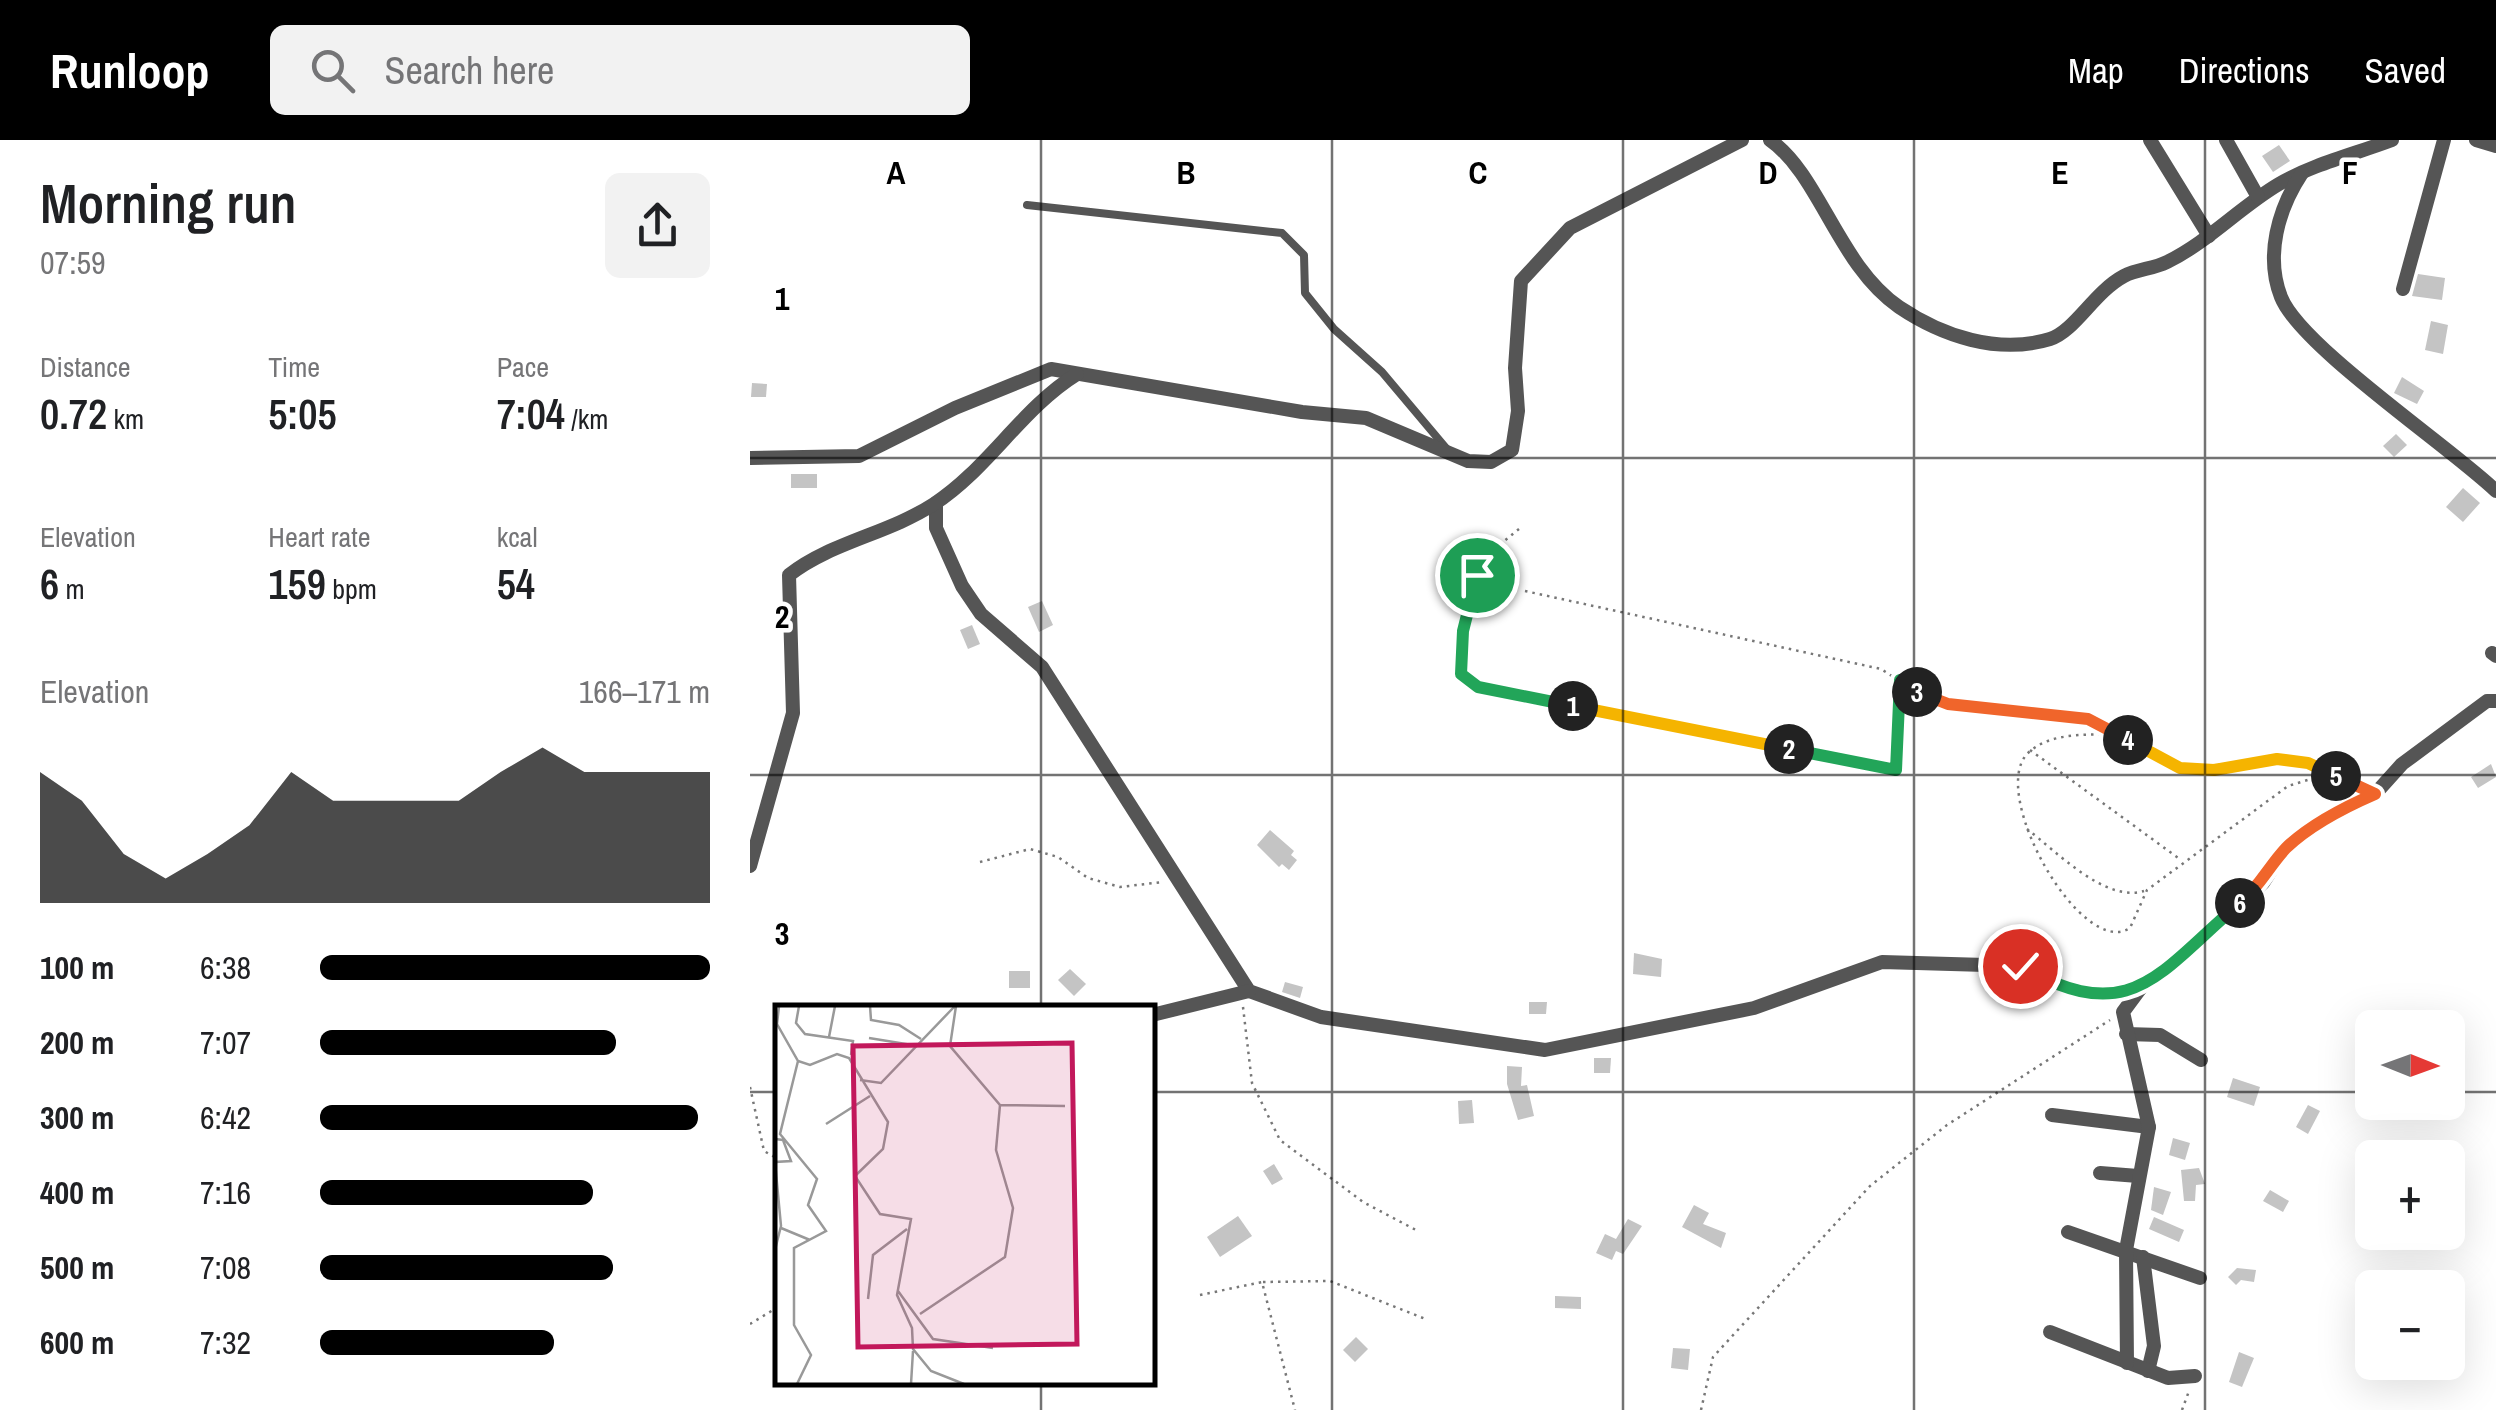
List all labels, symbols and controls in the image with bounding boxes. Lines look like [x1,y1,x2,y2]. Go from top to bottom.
search box [270,25,970,115]
text: Runloop [50,38,210,103]
icon: search [305,43,360,98]
text: Search here [385,45,554,96]
text: Map [2068,47,2124,94]
text: Directions [2179,47,2310,94]
text: Saved [2365,47,2446,94]
text: A [887,151,906,194]
text: B [1177,151,1195,194]
text: C [1469,151,1487,194]
text: D [1759,151,1777,194]
text: E [2051,151,2069,194]
text: F [2342,151,2358,194]
text: Morning run [40,166,296,240]
button: share [605,173,710,278]
text: 07:59 [40,241,106,284]
text: 1 [775,277,790,320]
text: Distance [40,348,131,386]
text: Time [268,348,320,386]
text: Pace [497,348,549,386]
text: 0.72 [40,386,107,442]
text: 5:05 [268,386,337,442]
text: 7:04 [497,386,565,442]
text: km [107,400,144,438]
text: /km [565,400,608,438]
text: Elevation [40,518,136,556]
text: Heart rate [268,518,370,556]
text: kcal [497,518,537,556]
pin [1435,533,1520,618]
icon: arrive [1450,548,1505,603]
text: 6 [40,556,59,612]
text: 159 [268,556,326,612]
text: 54 [497,556,535,612]
text: m [59,570,85,608]
text: bpm [326,570,377,608]
text: 2 [775,595,789,638]
pin: 3 [1892,667,1942,717]
text: Elevation [40,670,149,713]
text: 166–171 m [579,670,710,713]
text: 3 [1911,673,1923,711]
pin: 1 [1548,681,1598,731]
text: 1 [1567,687,1579,725]
pin: 4 [2103,715,2153,765]
text: 4 [2122,721,2134,759]
pin: 2 [1764,724,1814,774]
text: 2 [1783,730,1795,768]
pin: 5 [2311,751,2361,801]
text: 5 [2330,757,2342,795]
pin: 6 [2215,878,2265,928]
text: 6 [2234,884,2246,922]
text: 3 [775,912,789,955]
pin [1978,924,2063,1009]
icon: check [1993,939,2048,994]
text: 100 m [40,946,114,989]
text: 6:38 [200,946,251,989]
inset map [775,1005,1155,1385]
north arrow [2355,1010,2465,1120]
map controls [2355,1010,2465,1380]
text: 200 m [40,1021,114,1064]
text: 7:07 [200,1021,251,1064]
text: 300 m [40,1096,114,1139]
text: 6:42 [200,1096,251,1139]
button: + [2355,1140,2465,1250]
text: 400 m [40,1171,114,1214]
text: 7:16 [200,1171,251,1214]
text: 500 m [40,1246,114,1289]
text: 7:08 [200,1246,251,1289]
button: − [2355,1270,2465,1380]
text: 600 m [40,1321,114,1364]
text: 7:32 [200,1321,251,1364]

